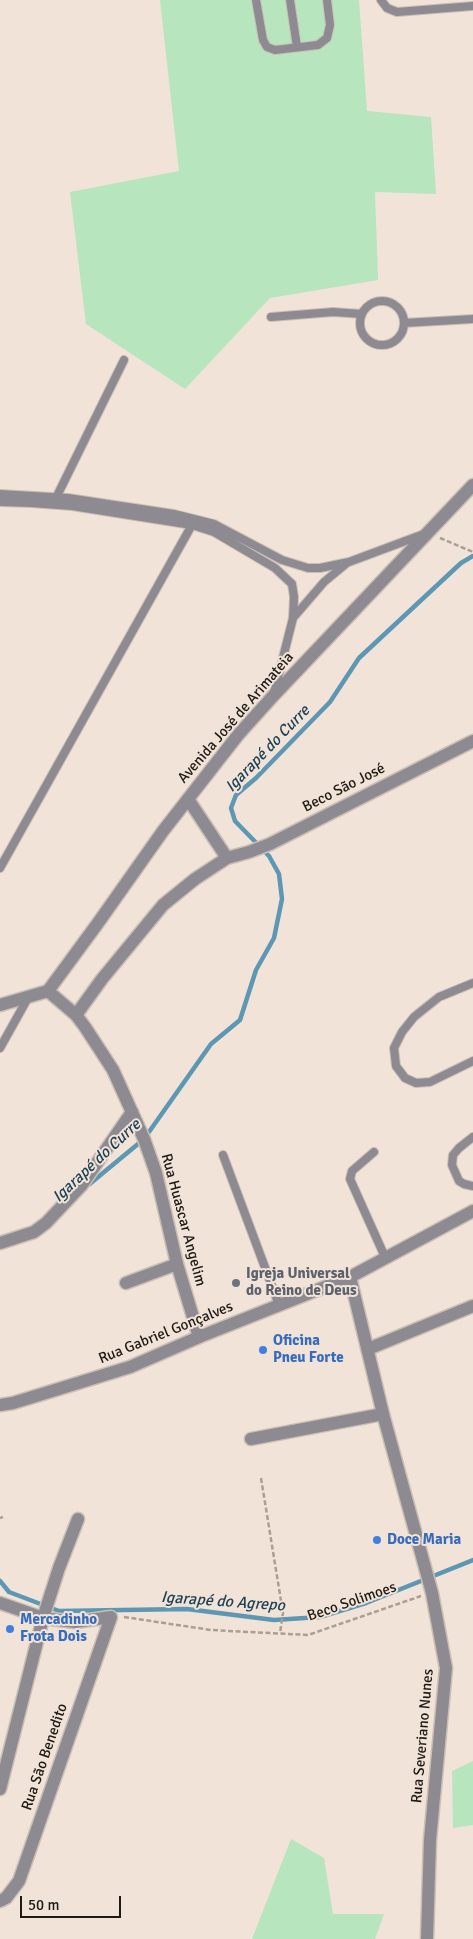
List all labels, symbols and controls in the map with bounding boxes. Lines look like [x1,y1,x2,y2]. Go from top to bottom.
street label: Avenida José de Arimateia [174,649,298,787]
water label: Igarapé do Curre [222,702,314,796]
street label: Beco São José [300,759,388,817]
water label: Igarapé do Curre [49,1115,145,1207]
street label: Rua Huascar Angelim [157,1152,209,1288]
place label: Igreja Universal do Reino de Deus [246,1265,357,1300]
marker: Igreja Universal do Reino de Deus [230,1277,242,1289]
street label: Rua Gabriel Gonçalves [96,1298,236,1368]
place label: Oficina Pneu Forte [273,1332,344,1367]
marker: Oficina Pneu Forte [257,1344,269,1356]
place label: Doce Maria [387,1531,461,1549]
marker: Doce Maria [371,1534,383,1546]
street label: Beco Solimoes [305,1578,399,1626]
water label: Igarapé do Agrepo [160,1588,286,1616]
place label: Mercadinho Frota Dois [20,1611,97,1646]
marker: Mercadinho Frota Dois [4,1623,16,1635]
street label: Rua Severiano Nunes [408,1668,438,1804]
street label: Rua São Benedito [18,1701,72,1813]
scale bar [22,1886,124,1918]
text: 50 m [28,1896,59,1914]

